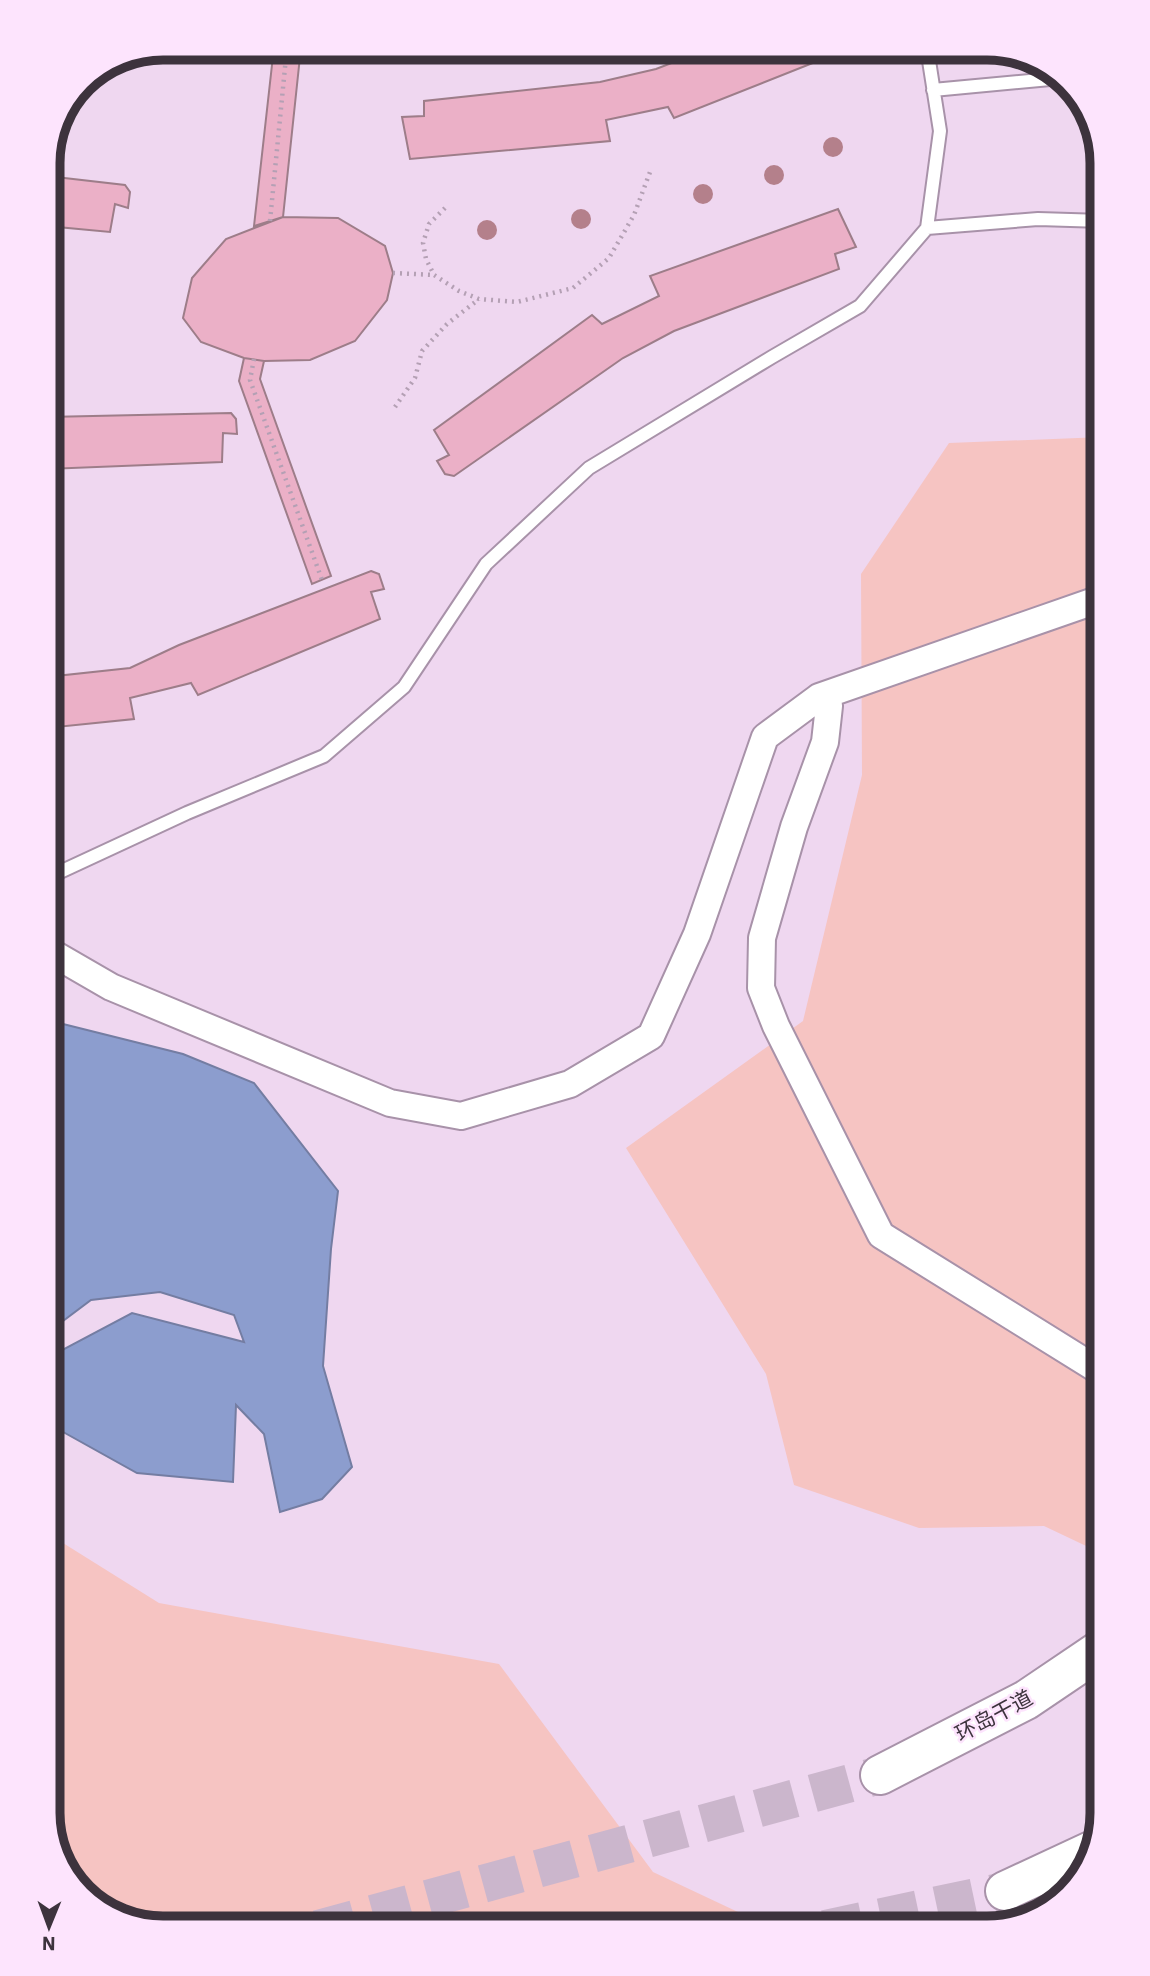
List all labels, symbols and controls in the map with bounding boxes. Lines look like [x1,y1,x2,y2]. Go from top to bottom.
street label: 环岛干道 [950,1683,1037,1747]
north arrow [14,1892,84,1962]
text: N [42,1932,56,1956]

